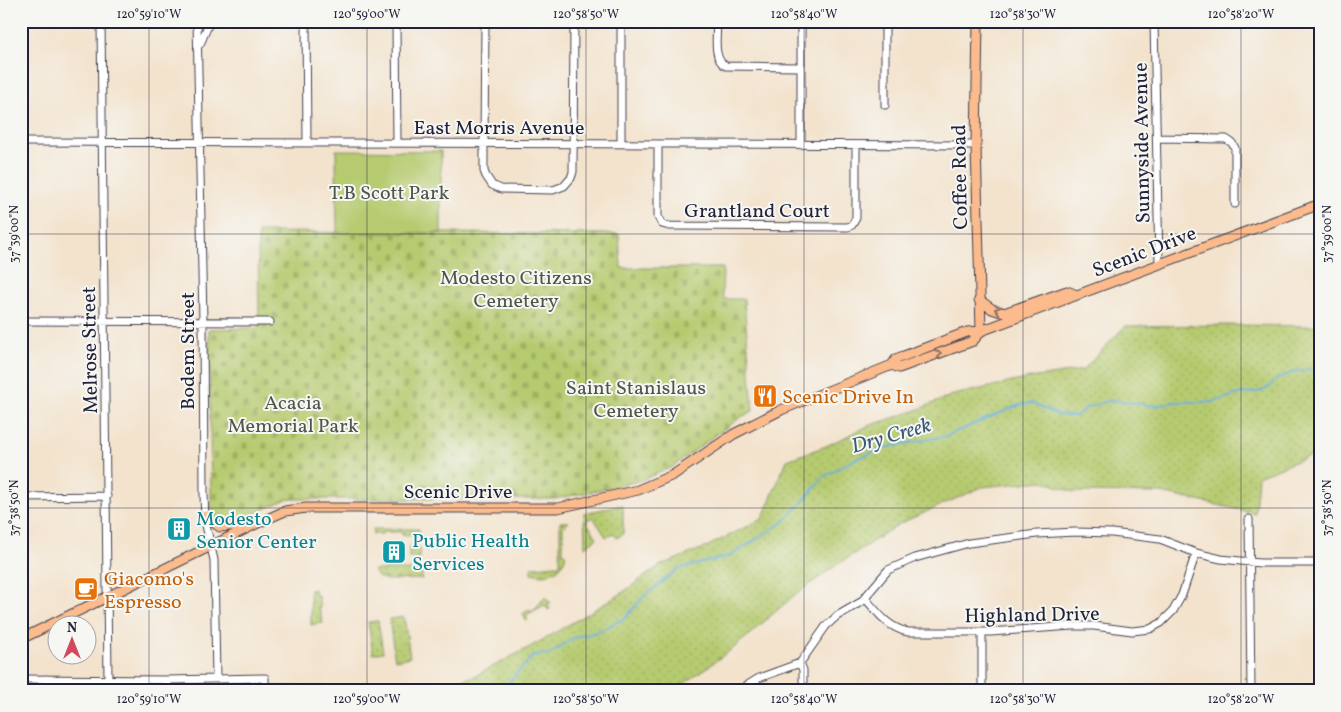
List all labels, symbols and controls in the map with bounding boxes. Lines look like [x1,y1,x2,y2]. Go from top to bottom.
text: 120°59'10"W [117,7,181,23]
text: 120°59'00"W [333,7,401,23]
text: 120°58'50"W [553,7,619,23]
text: 120°58'40"W [771,7,837,23]
text: 120°58'30"W [990,7,1056,23]
text: 120°58'20"W [1208,7,1274,23]
street label: Sunnyside Avenue [1128,62,1158,224]
street label: East Morris Avenue [413,115,585,143]
street label: Coffee Road [946,124,976,230]
park label: T.B Scott Park [329,180,449,208]
street label: Grantland Court [684,198,830,226]
text: 37°39'00"N [7,205,23,263]
text: 37°39'00"N [1320,205,1336,263]
street label: Scenic Drive [1089,220,1201,286]
park label: Modesto Citizens Cemetery [440,265,592,316]
street label: Melrose Street [76,286,106,414]
street label: Bodem Street [175,292,203,410]
one-way arrow [994,306,1003,316]
one-way arrow [933,350,941,360]
park label: Saint Stanislaus Cemetery [566,375,706,426]
restaurant icon: Scenic Drive In [752,383,778,409]
place label: Scenic Drive In [782,384,914,412]
park label: Acacia Memorial Park [227,390,359,441]
water label: Dry Creek [848,411,935,462]
street label: Scenic Drive [403,479,513,507]
text: 37°38'50"N [7,480,23,536]
text: 37°38'50"N [1320,480,1336,536]
place label: Modesto Senior Center [196,506,317,557]
building icon: Modesto Senior Center [166,516,192,542]
place label: Public Health Services [412,528,530,579]
building icon: Public Health Services [381,539,407,565]
place label: Giacomo's Espresso [104,566,194,617]
cafe icon: Giacomo's Espresso [73,576,99,602]
street label: Highland Drive [964,601,1100,631]
north arrow [48,614,98,664]
text: N [67,619,77,638]
text: 120°59'10"W [117,692,181,708]
text: 120°59'00"W [333,692,401,708]
text: 120°58'50"W [553,692,619,708]
text: 120°58'40"W [771,692,837,708]
text: 120°58'30"W [990,692,1056,708]
text: 120°58'20"W [1208,692,1274,708]

